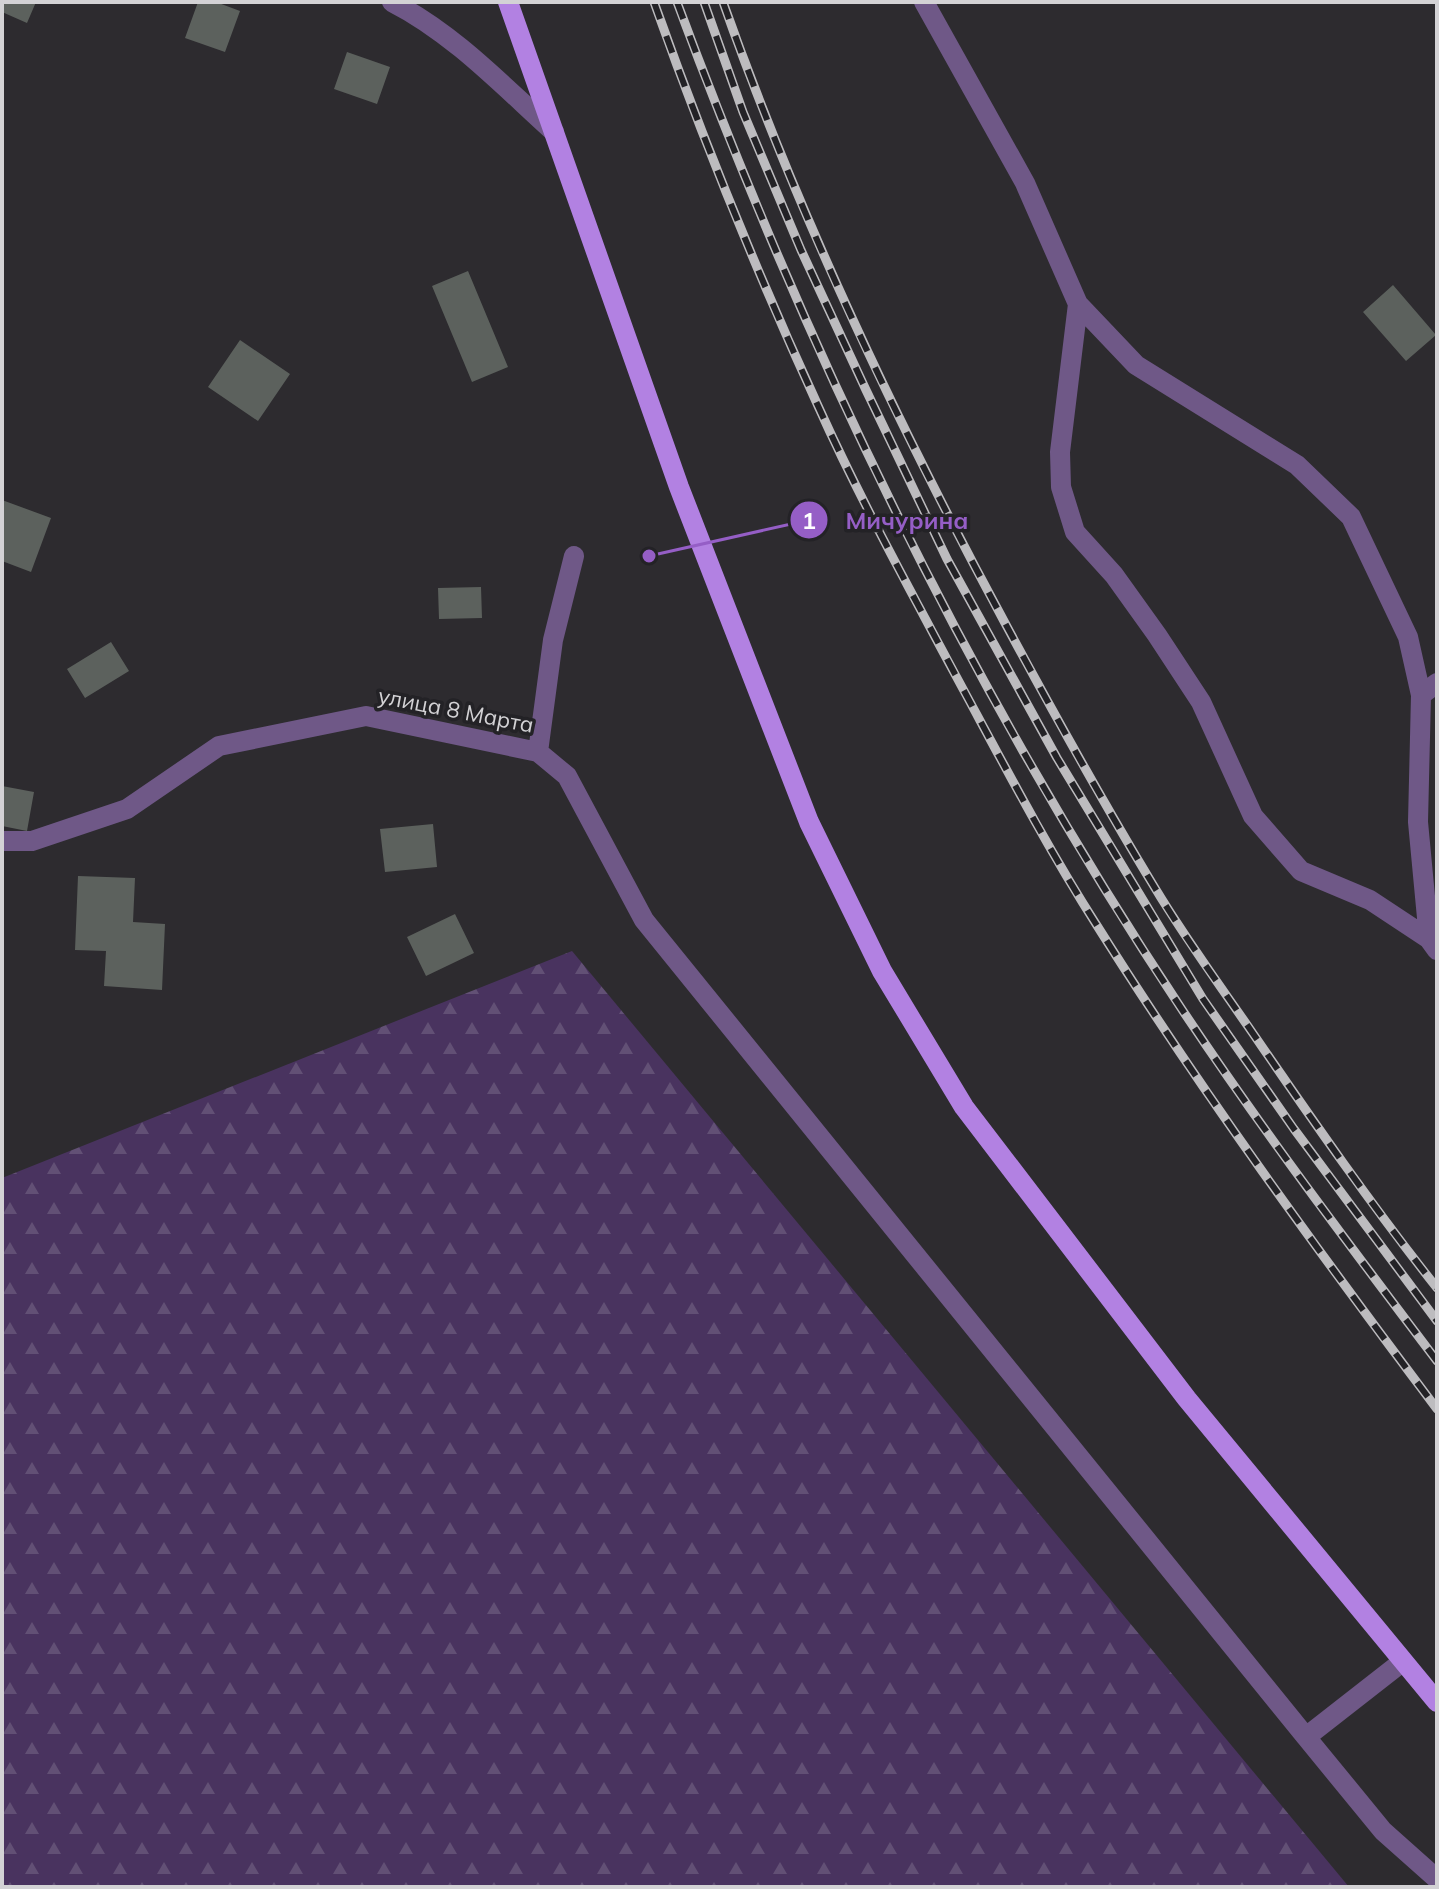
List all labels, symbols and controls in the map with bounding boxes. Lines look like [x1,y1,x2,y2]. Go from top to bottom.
callout: Мичурина [789,496,984,544]
text: 1 [802,505,816,535]
text: Мичурина [845,505,969,535]
street label: улица 8 Марта [376,681,536,739]

